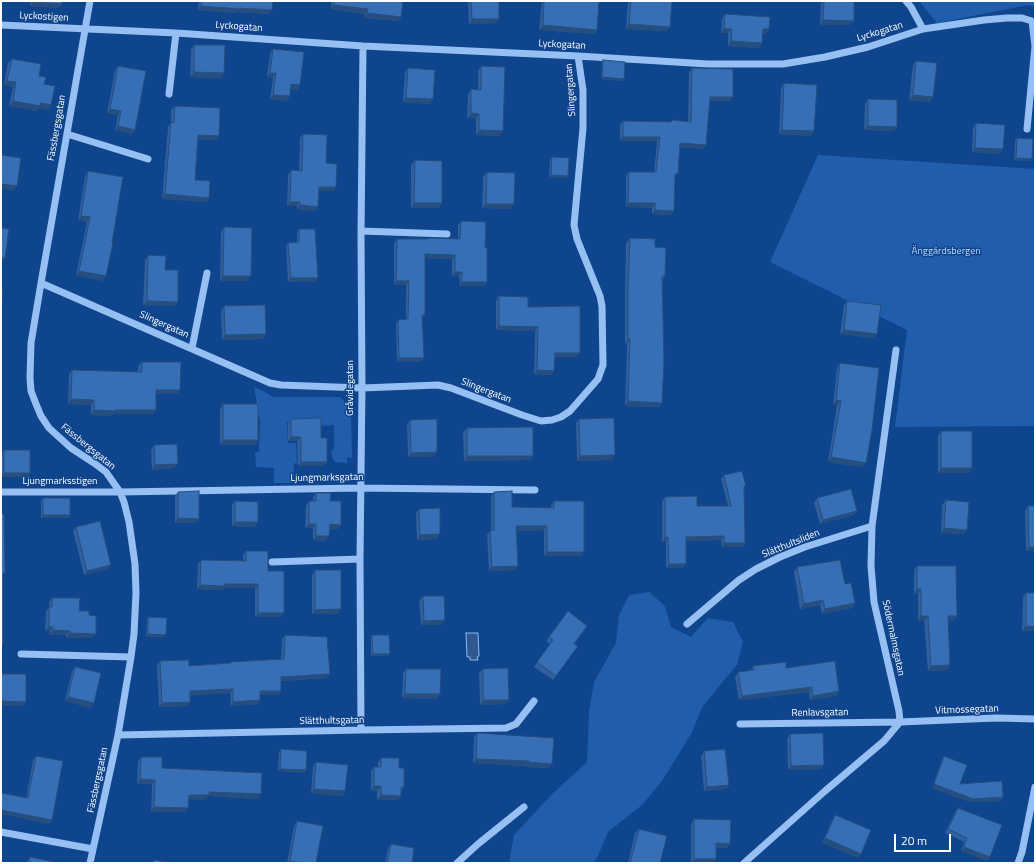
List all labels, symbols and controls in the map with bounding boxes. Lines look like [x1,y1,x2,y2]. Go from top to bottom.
street label: Lyckostigen [19,10,69,24]
street label: Lyckogatan [215,19,263,35]
street label: Lyckogatan [856,19,904,45]
street label: Lyckogatan [538,38,586,52]
street label: Slingergatan [563,63,579,117]
street label: Fässbergsgatan [45,94,69,162]
park label: Änggårdsbergen [911,246,981,258]
street label: Slingergatan [137,309,191,341]
street label: Gråvidegatan [345,360,357,416]
street label: Slingergatan [459,376,513,406]
street label: Fässbergsgatan [58,421,118,473]
street label: Ljungmarksgatan [290,471,364,485]
street label: Ljungmarksstigen [23,476,97,488]
street label: Slätthultsliden [760,527,822,561]
street label: Södermalmsgatan [879,599,907,677]
street label: Vitmossegatan [935,703,999,717]
street label: Renlavsgatan [791,707,849,719]
street label: Slätthultsgatan [299,714,365,728]
street label: Fässbergsgatan [85,746,111,814]
scale bar [896,826,953,852]
text: 20 m [901,831,927,850]

